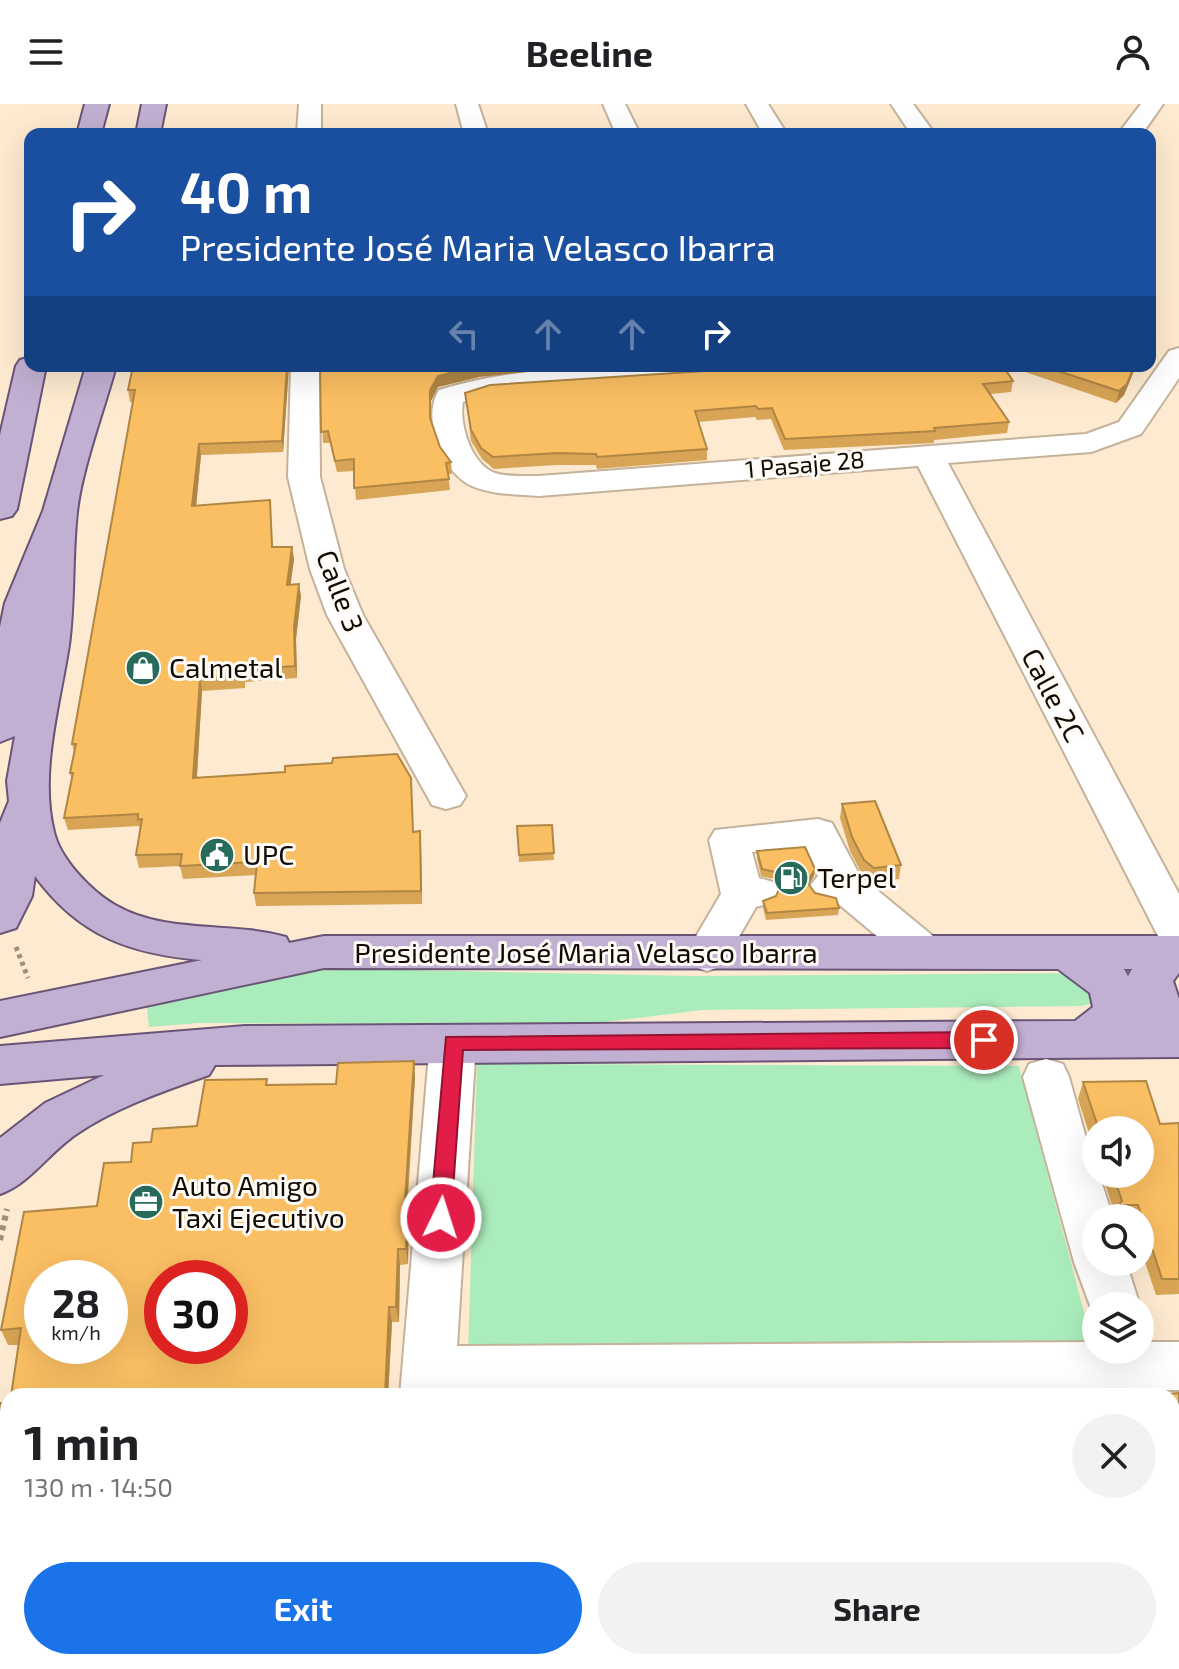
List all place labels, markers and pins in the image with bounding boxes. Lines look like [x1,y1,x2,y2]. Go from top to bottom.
shop icon: Calmetal [124,649,162,687]
place label: Calmetal [169,650,283,684]
public building icon: UPC [198,836,236,874]
place label: UPC [243,837,294,871]
fuel station icon: Terpel [772,859,810,897]
place label: Terpel [817,860,897,894]
pin [950,1006,1018,1074]
place label: Auto Amigo Taxi Ejecutivo [172,1168,345,1234]
office icon: Auto Amigo Taxi Ejecutivo [127,1183,165,1221]

